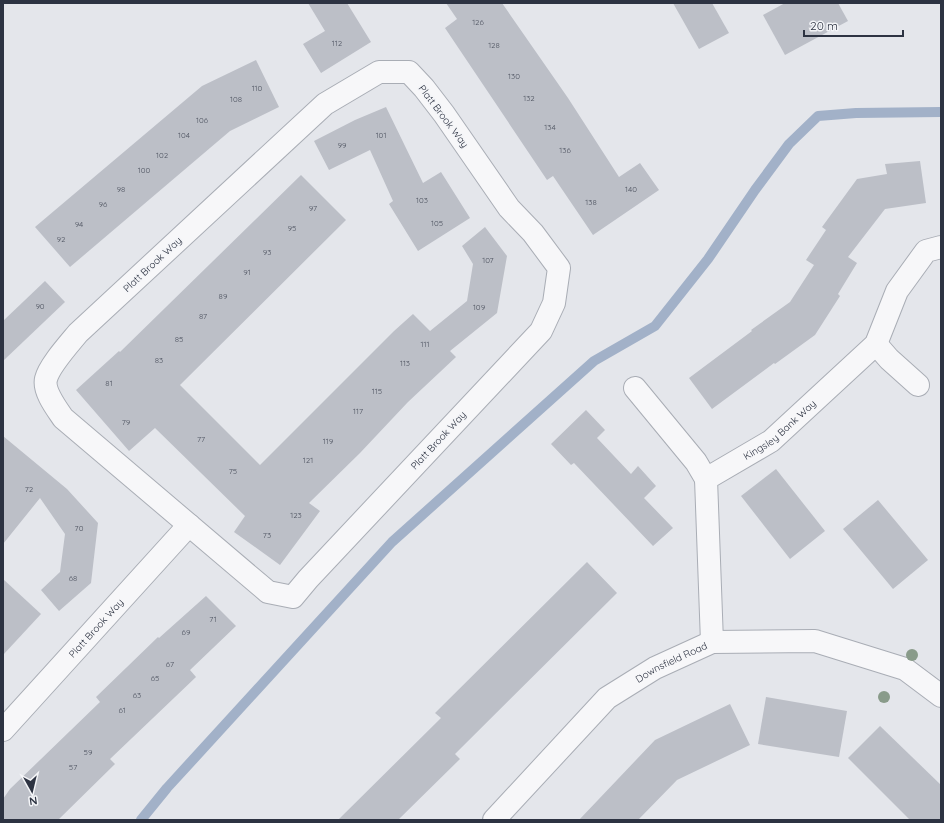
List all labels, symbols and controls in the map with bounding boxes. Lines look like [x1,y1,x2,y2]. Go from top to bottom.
scale bar [804,12,903,38]
house number: 126 [472,17,485,27]
text: 20 m [810,18,838,33]
house number: 112 [332,38,343,48]
house number: 128 [488,40,500,50]
house number: 130 [508,71,520,81]
street label: Platt Brook Way [416,82,471,150]
house number: 110 [252,83,263,93]
house number: 132 [523,93,535,103]
house number: 108 [230,94,242,104]
house number: 106 [196,115,209,125]
house number: 134 [544,122,556,132]
house number: 104 [178,130,190,140]
house number: 101 [376,130,386,140]
house number: 99 [338,140,347,150]
house number: 136 [559,145,571,155]
house number: 102 [156,150,169,160]
house number: 100 [138,165,150,175]
house number: 98 [117,184,125,194]
house number: 140 [625,184,637,194]
house number: 103 [416,195,428,205]
house number: 138 [585,197,597,207]
house number: 96 [99,199,108,209]
house number: 97 [309,203,317,213]
house number: 105 [431,218,443,228]
house number: 94 [75,219,83,229]
house number: 95 [288,223,296,233]
house number: 92 [57,234,66,244]
street label: Platt Brook Way [120,234,184,295]
house number: 93 [263,247,271,257]
house number: 107 [482,255,494,265]
house number: 91 [243,267,251,277]
house number: 89 [219,291,228,301]
house number: 90 [35,301,45,311]
house number: 109 [473,302,486,312]
house number: 87 [199,311,207,321]
house number: 85 [175,334,183,344]
house number: 111 [421,339,429,349]
house number: 83 [155,355,163,365]
house number: 113 [400,358,410,368]
house number: 81 [105,378,113,388]
house number: 115 [372,386,382,396]
street label: Kingsley Bank Way [741,397,819,463]
house number: 117 [353,406,363,416]
street label: Platt Brook Way [408,408,469,472]
house number: 79 [122,417,131,427]
house number: 77 [197,434,205,444]
house number: 119 [323,436,334,446]
house number: 121 [303,455,313,465]
house number: 75 [229,466,237,476]
house number: 72 [25,484,34,494]
house number: 123 [290,510,302,520]
house number: 70 [75,523,84,533]
house number: 73 [263,530,271,540]
house number: 68 [69,573,77,583]
street label: Platt Brook Way [66,596,126,660]
house number: 71 [209,614,217,624]
house number: 69 [182,627,191,637]
street label: Downsfield Road [633,639,709,686]
house number: 67 [166,659,174,669]
house number: 65 [151,673,159,683]
house number: 63 [133,690,141,700]
house number: 61 [118,705,126,715]
house number: 59 [84,747,93,757]
house number: 57 [69,762,77,772]
north arrow [12,771,52,811]
text: N [28,793,38,808]

